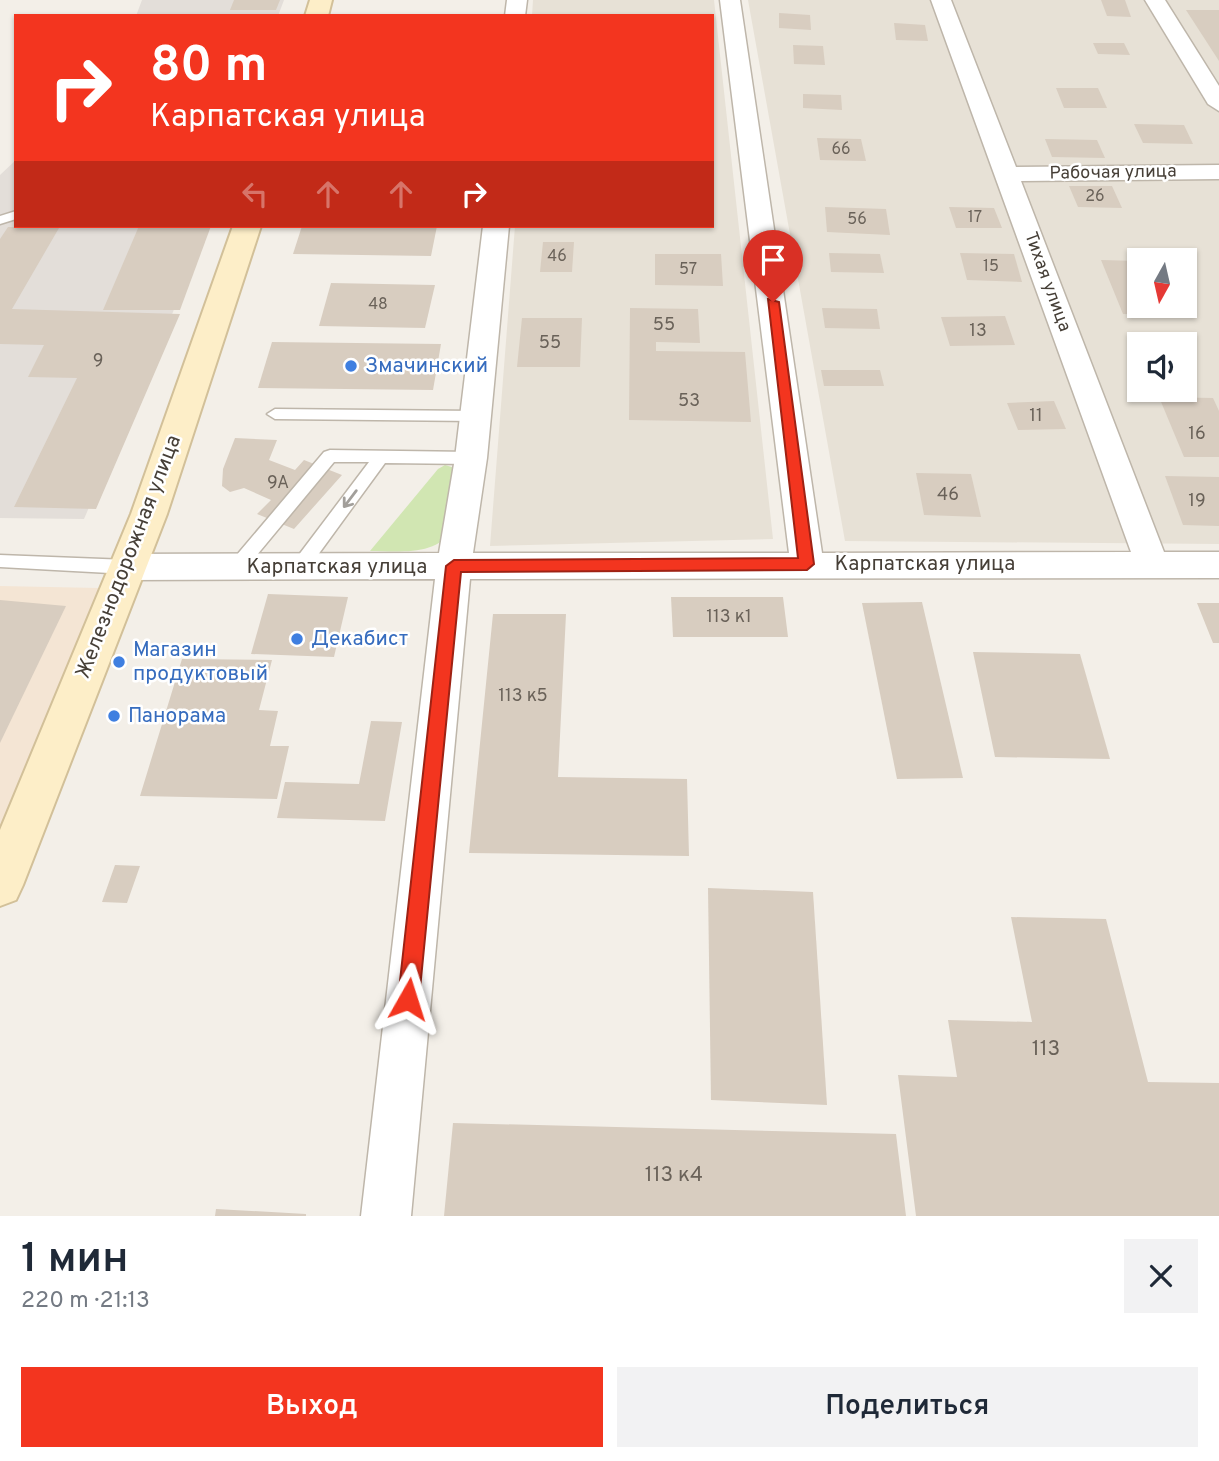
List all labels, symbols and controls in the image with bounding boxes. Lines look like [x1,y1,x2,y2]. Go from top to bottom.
text: 80 m [150,37,267,99]
icon: right [35,42,126,133]
text: Карпатская улица [150,98,426,138]
house number: 66 [831,140,851,160]
street label: Рабочая улица [1049,160,1177,186]
icon: left [236,175,274,213]
icon: ahead [309,175,347,213]
icon: ahead [382,175,420,213]
icon: right [455,175,493,213]
house number: 26 [1085,187,1105,207]
house number: 17 [968,208,982,228]
house number: 56 [847,210,867,230]
street label: Тихая улица [1018,229,1076,335]
pin [743,230,803,302]
icon: arrive [754,241,792,279]
house number: 46 [547,247,567,267]
north arrow [1127,248,1197,318]
map controls [1127,248,1197,402]
house number: 15 [983,257,999,277]
house number: 57 [679,260,697,280]
house number: 48 [368,295,388,315]
house number: 55 [653,314,675,337]
house number: 13 [969,320,987,343]
house number: 55 [539,332,561,355]
button: sound [1127,332,1197,402]
house number: 9 [93,350,103,373]
place label: Змачинский [365,353,488,380]
marker: Змачинский [343,358,359,374]
house number: 53 [678,390,700,413]
house number: 11 [1029,405,1043,428]
house number: 16 [1188,423,1206,446]
street label: Железнодорожная улица [70,431,188,683]
house number: 9А [267,472,289,495]
house number: 46 [937,484,959,507]
one-way arrow [343,489,357,508]
house number: 19 [1188,490,1206,513]
street label: Карпатская улица [835,551,1015,578]
street label: Карпатская улица [247,554,427,581]
house number: 113 к1 [706,606,752,629]
place label: Декабист [311,626,408,653]
marker: Декабист [289,631,305,647]
place label: Магазин продуктовый [133,637,268,688]
marker: Магазин продуктовый [111,654,127,670]
house number: 113 к5 [498,685,548,708]
place label: Панорама [128,703,226,730]
marker: Панорама [106,708,122,724]
position arrow [371,962,445,1036]
house number: 113 [1032,1036,1060,1063]
house number: 113 к4 [645,1162,703,1189]
text: 1 мин [21,1234,128,1287]
button: close [1124,1239,1198,1313]
text: 220 m · 21:13 [21,1287,150,1316]
button: Выход [21,1367,603,1447]
button: Поделиться [617,1367,1198,1447]

